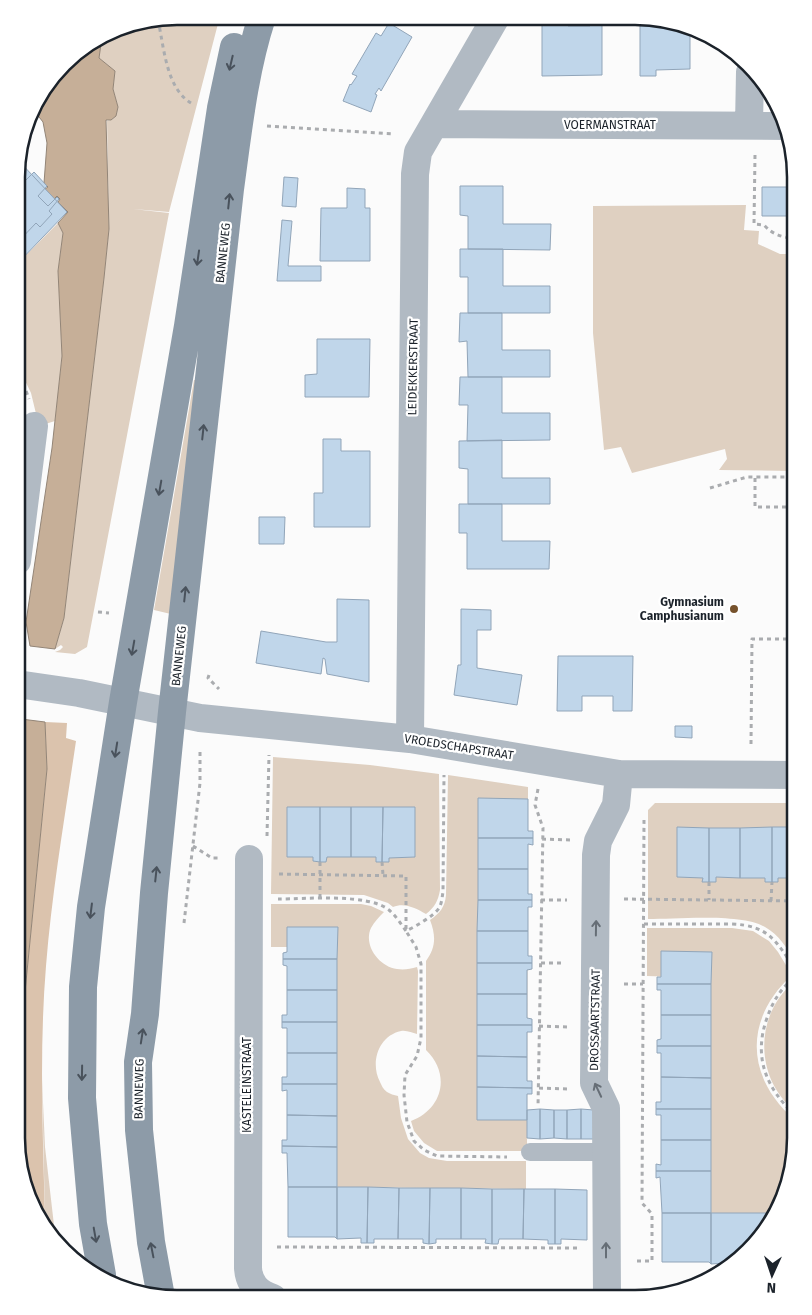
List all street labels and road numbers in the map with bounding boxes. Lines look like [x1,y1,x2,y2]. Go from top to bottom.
street label: VOERMANSTRAAT [564,118,657,132]
street label: BANNEWEG [213,222,233,284]
street label: LEIDEKKERSTRAAT [405,318,421,416]
street label: BANNEWEG [169,625,189,687]
street label: VROEDSCHAPSTRAAT [403,731,515,763]
street label: DROSSAARTSTRAAT [587,968,603,1071]
street label: KASTELEINSTRAAT [240,1036,254,1133]
street label: BANNEWEG [131,1059,147,1119]

